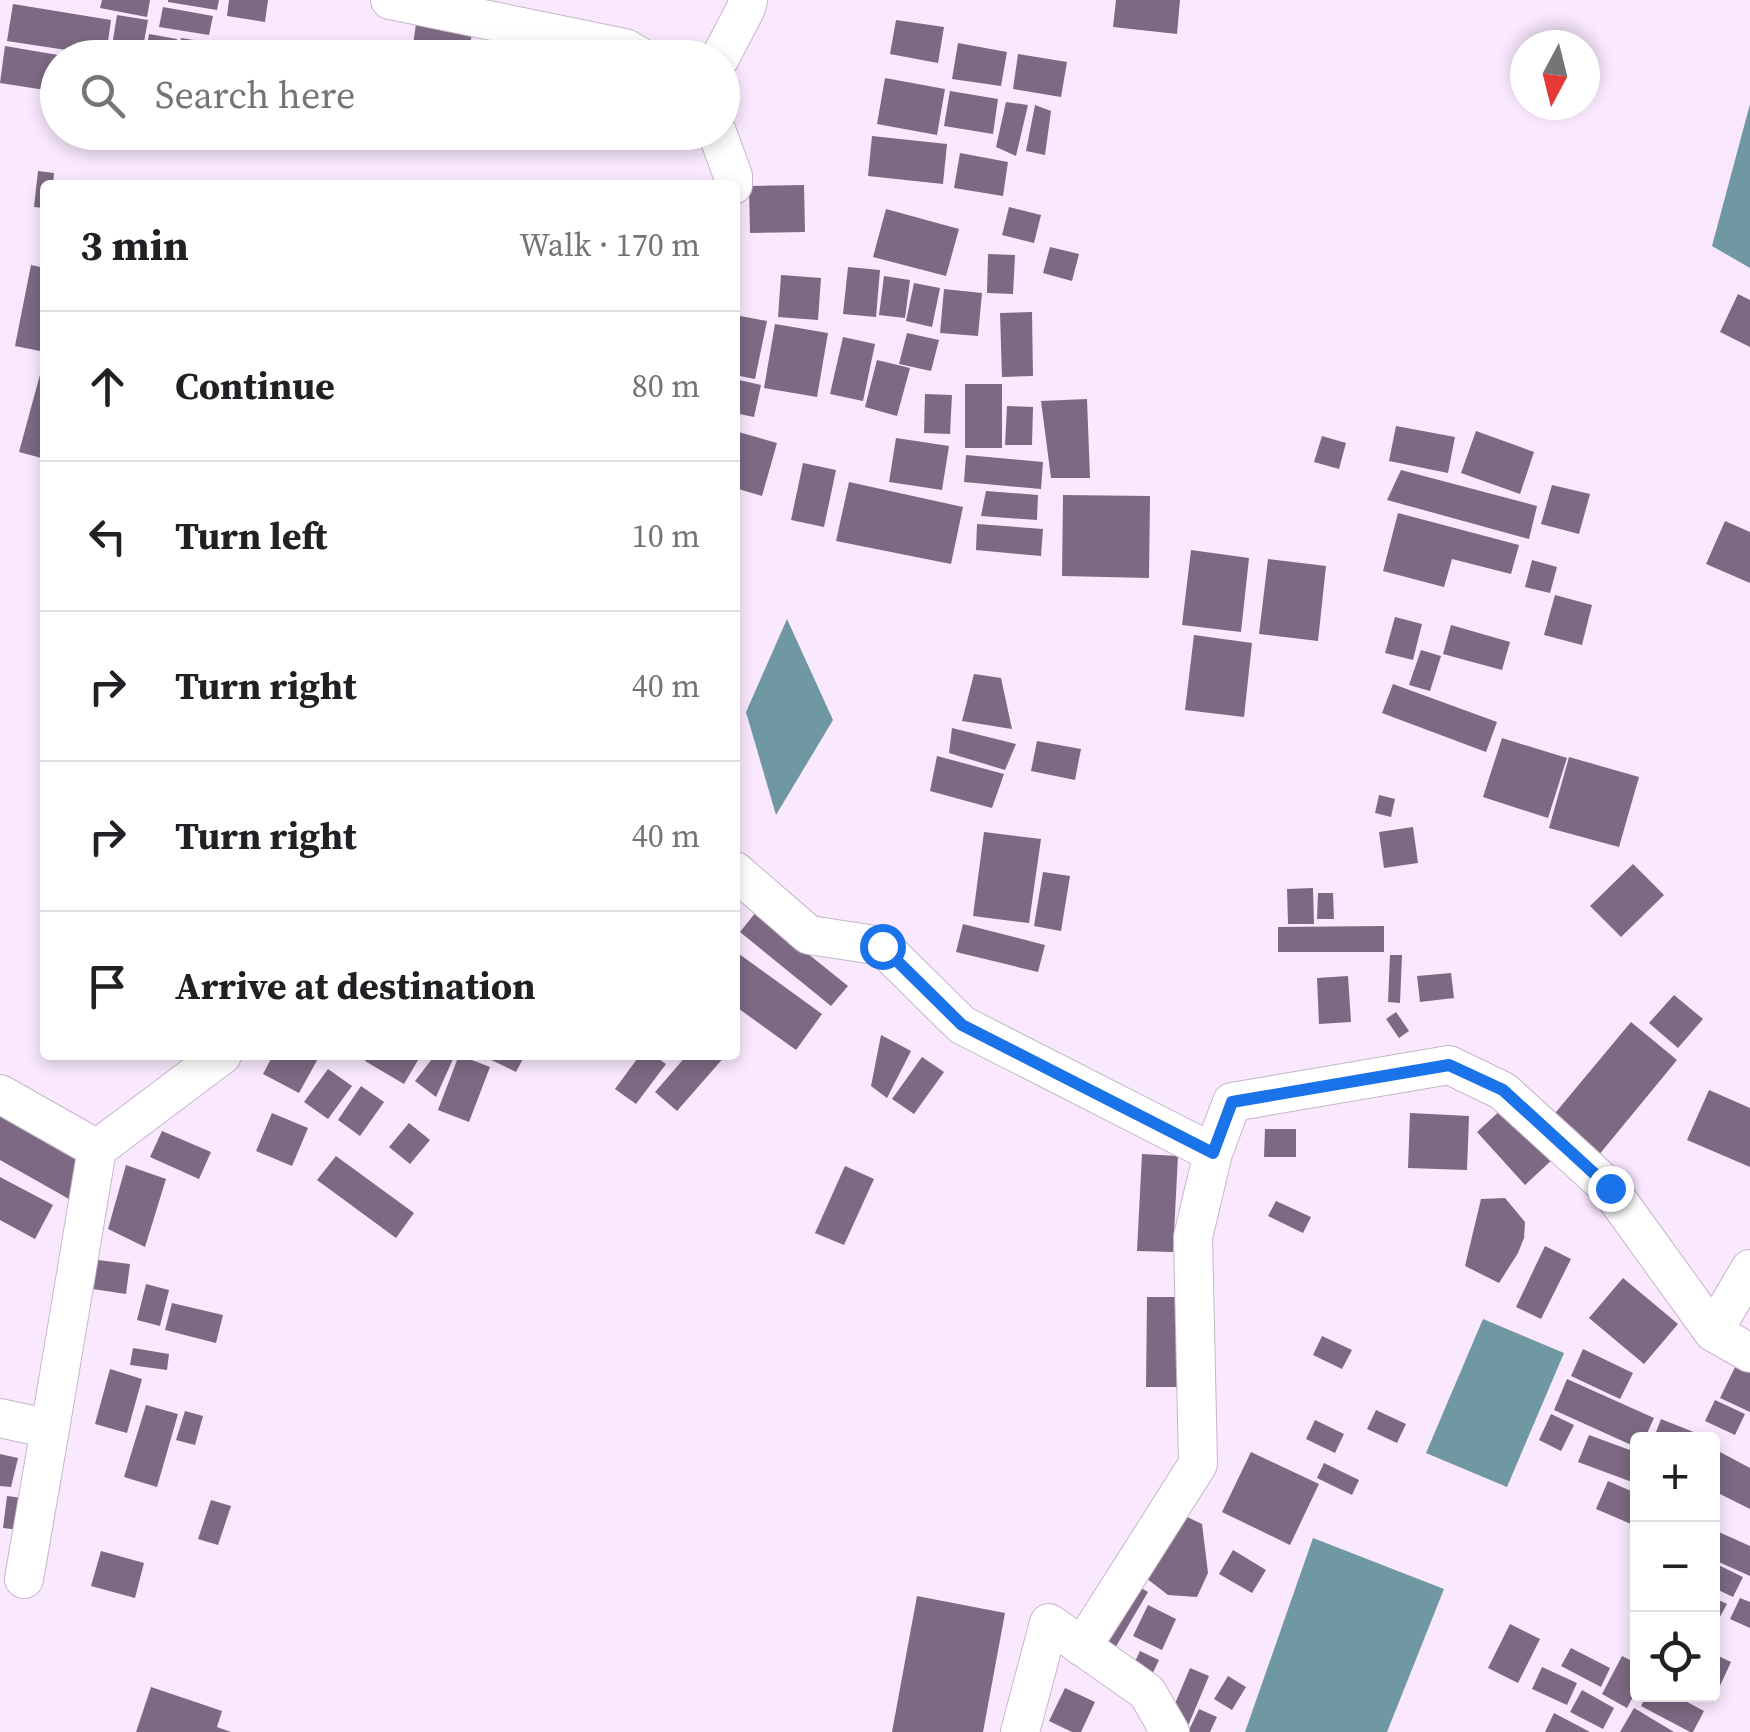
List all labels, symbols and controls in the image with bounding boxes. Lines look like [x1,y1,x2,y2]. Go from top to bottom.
north arrow [1510,30,1600,120]
search box [40,40,740,150]
icon: search [75,68,130,123]
text: Search here [155,69,355,121]
text: 3 min [80,216,189,274]
text: Walk · 170 m [519,223,700,267]
icon: ahead [80,359,135,414]
text: Continue [175,360,335,412]
text: 80 m [632,364,700,408]
icon: left [80,509,135,564]
text: Turn left [175,510,327,562]
text: 10 m [632,514,700,558]
icon: right [80,659,135,714]
text: Turn right [175,660,357,712]
text: 40 m [632,664,700,708]
icon: right [80,809,135,864]
text: Turn right [175,810,357,862]
text: 40 m [632,814,700,858]
route start [860,924,906,970]
icon: arrive [80,959,135,1014]
text: Arrive at destination [175,960,536,1012]
route end [1588,1166,1634,1212]
map controls [1630,1432,1720,1702]
button: + [1630,1432,1720,1522]
button: − [1630,1522,1720,1612]
button: locate [1630,1612,1720,1702]

